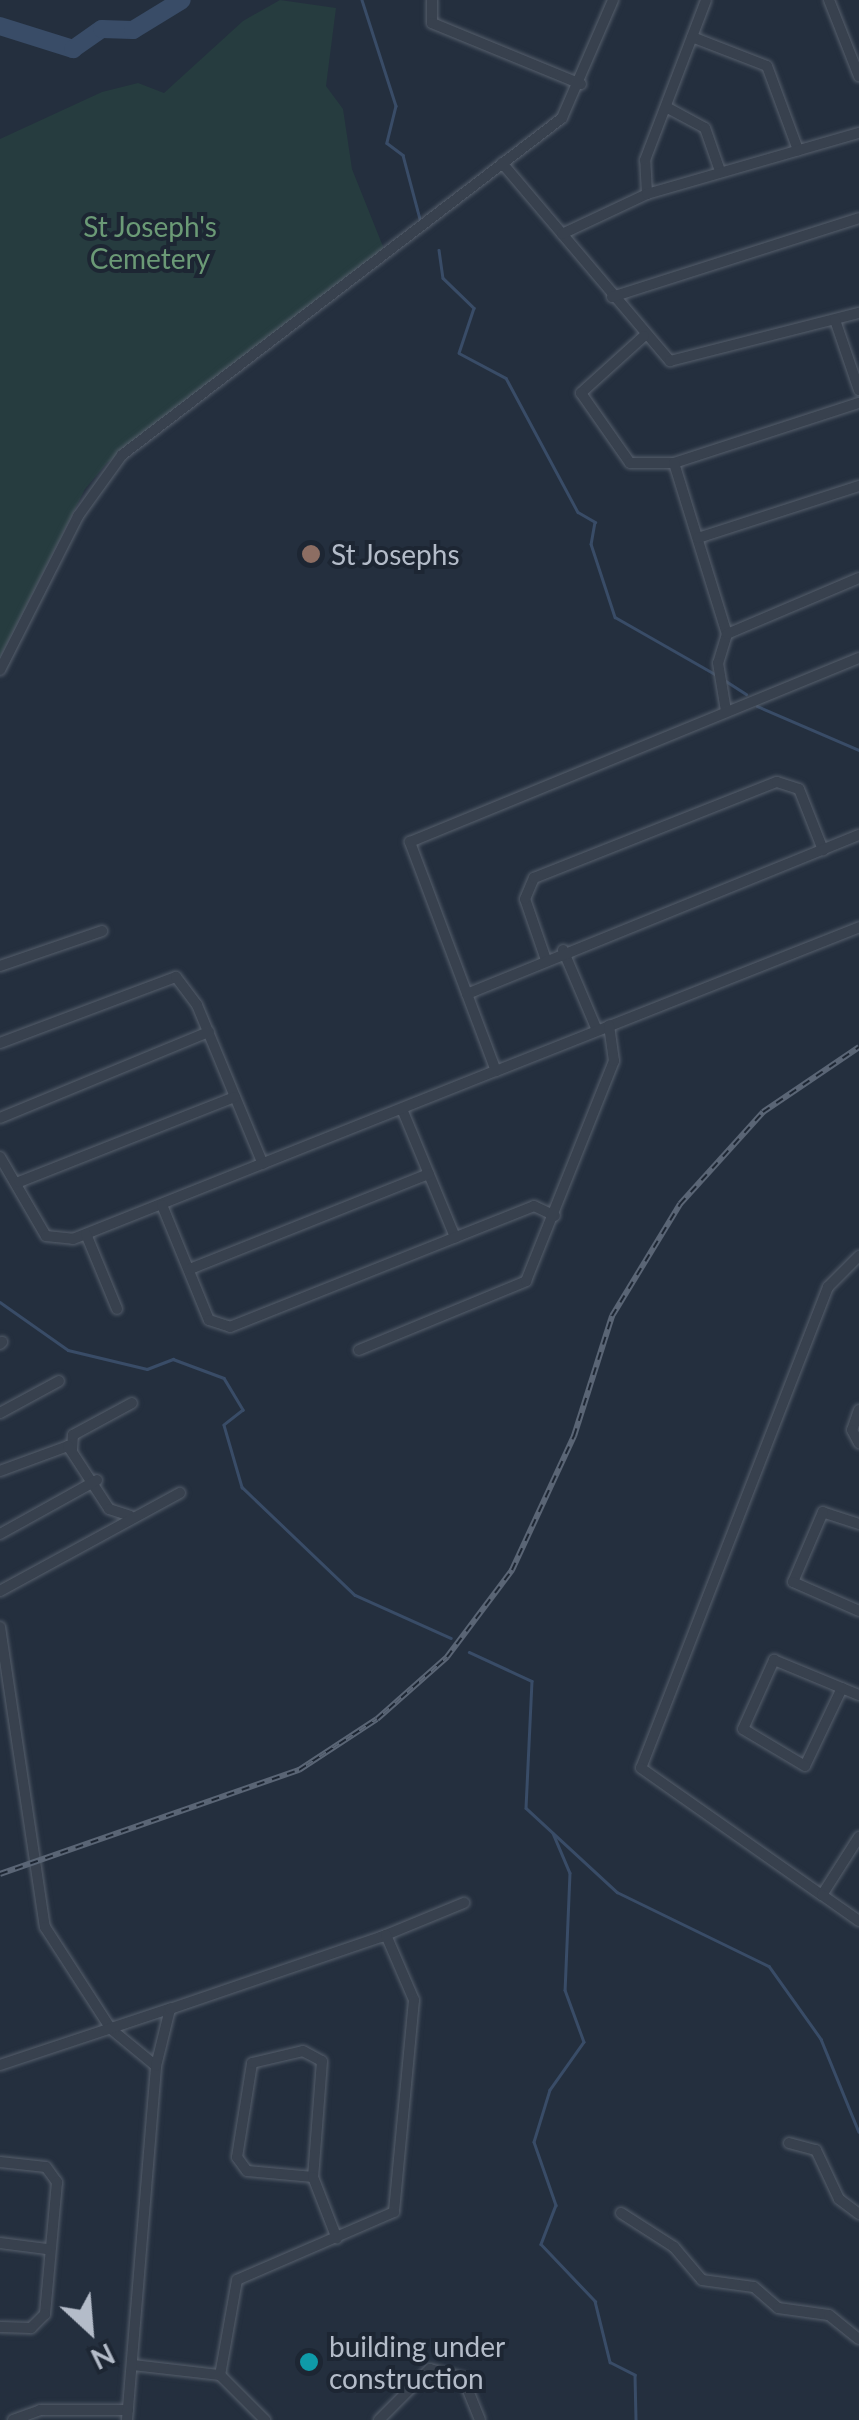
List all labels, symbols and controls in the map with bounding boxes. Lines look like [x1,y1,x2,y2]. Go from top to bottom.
park label: St Joseph's Cemetery [83,209,217,275]
place label: St Josephs [331,537,460,571]
marker: St Josephs [300,543,322,565]
north arrow [40,2280,140,2380]
place label: building under construction [329,2329,505,2395]
text: N [86,2337,120,2377]
marker: building under construction [298,2351,320,2373]

